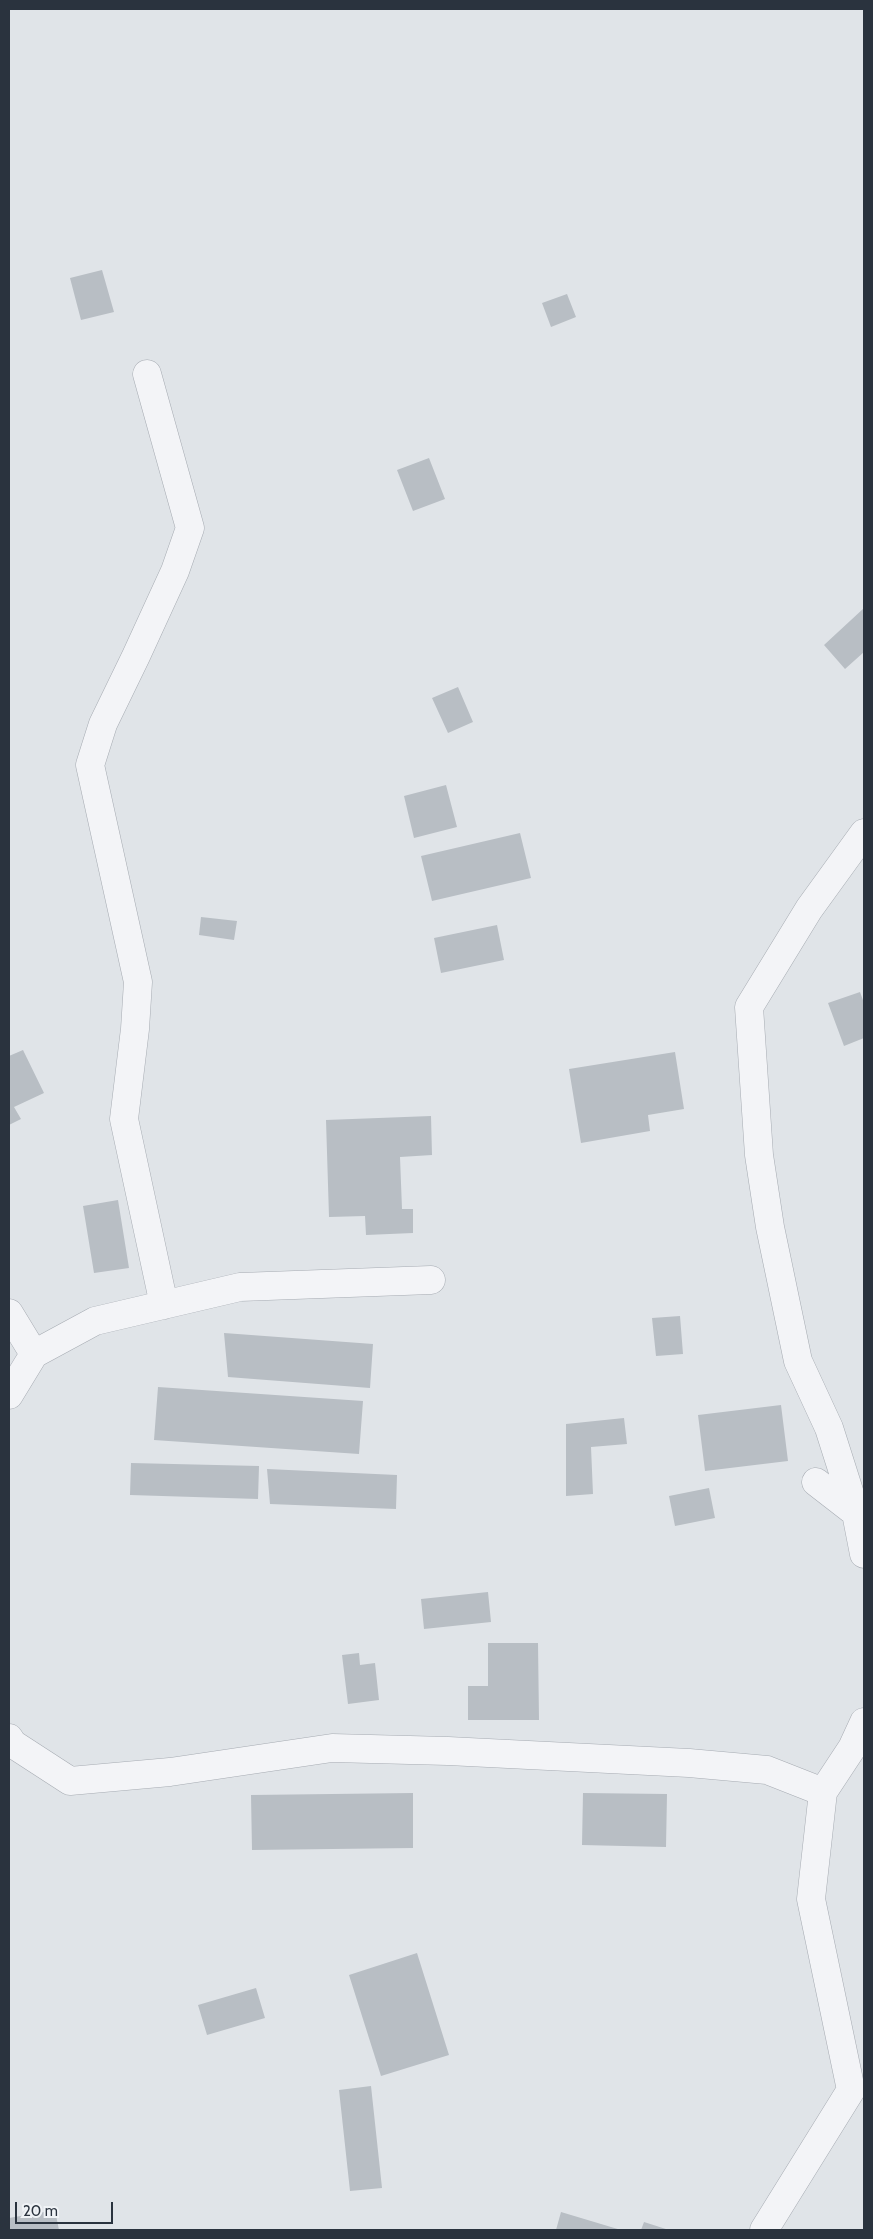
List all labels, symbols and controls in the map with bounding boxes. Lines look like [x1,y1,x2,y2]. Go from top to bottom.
scale bar [18,2192,115,2224]
text: 20 m [23,2202,58,2220]

